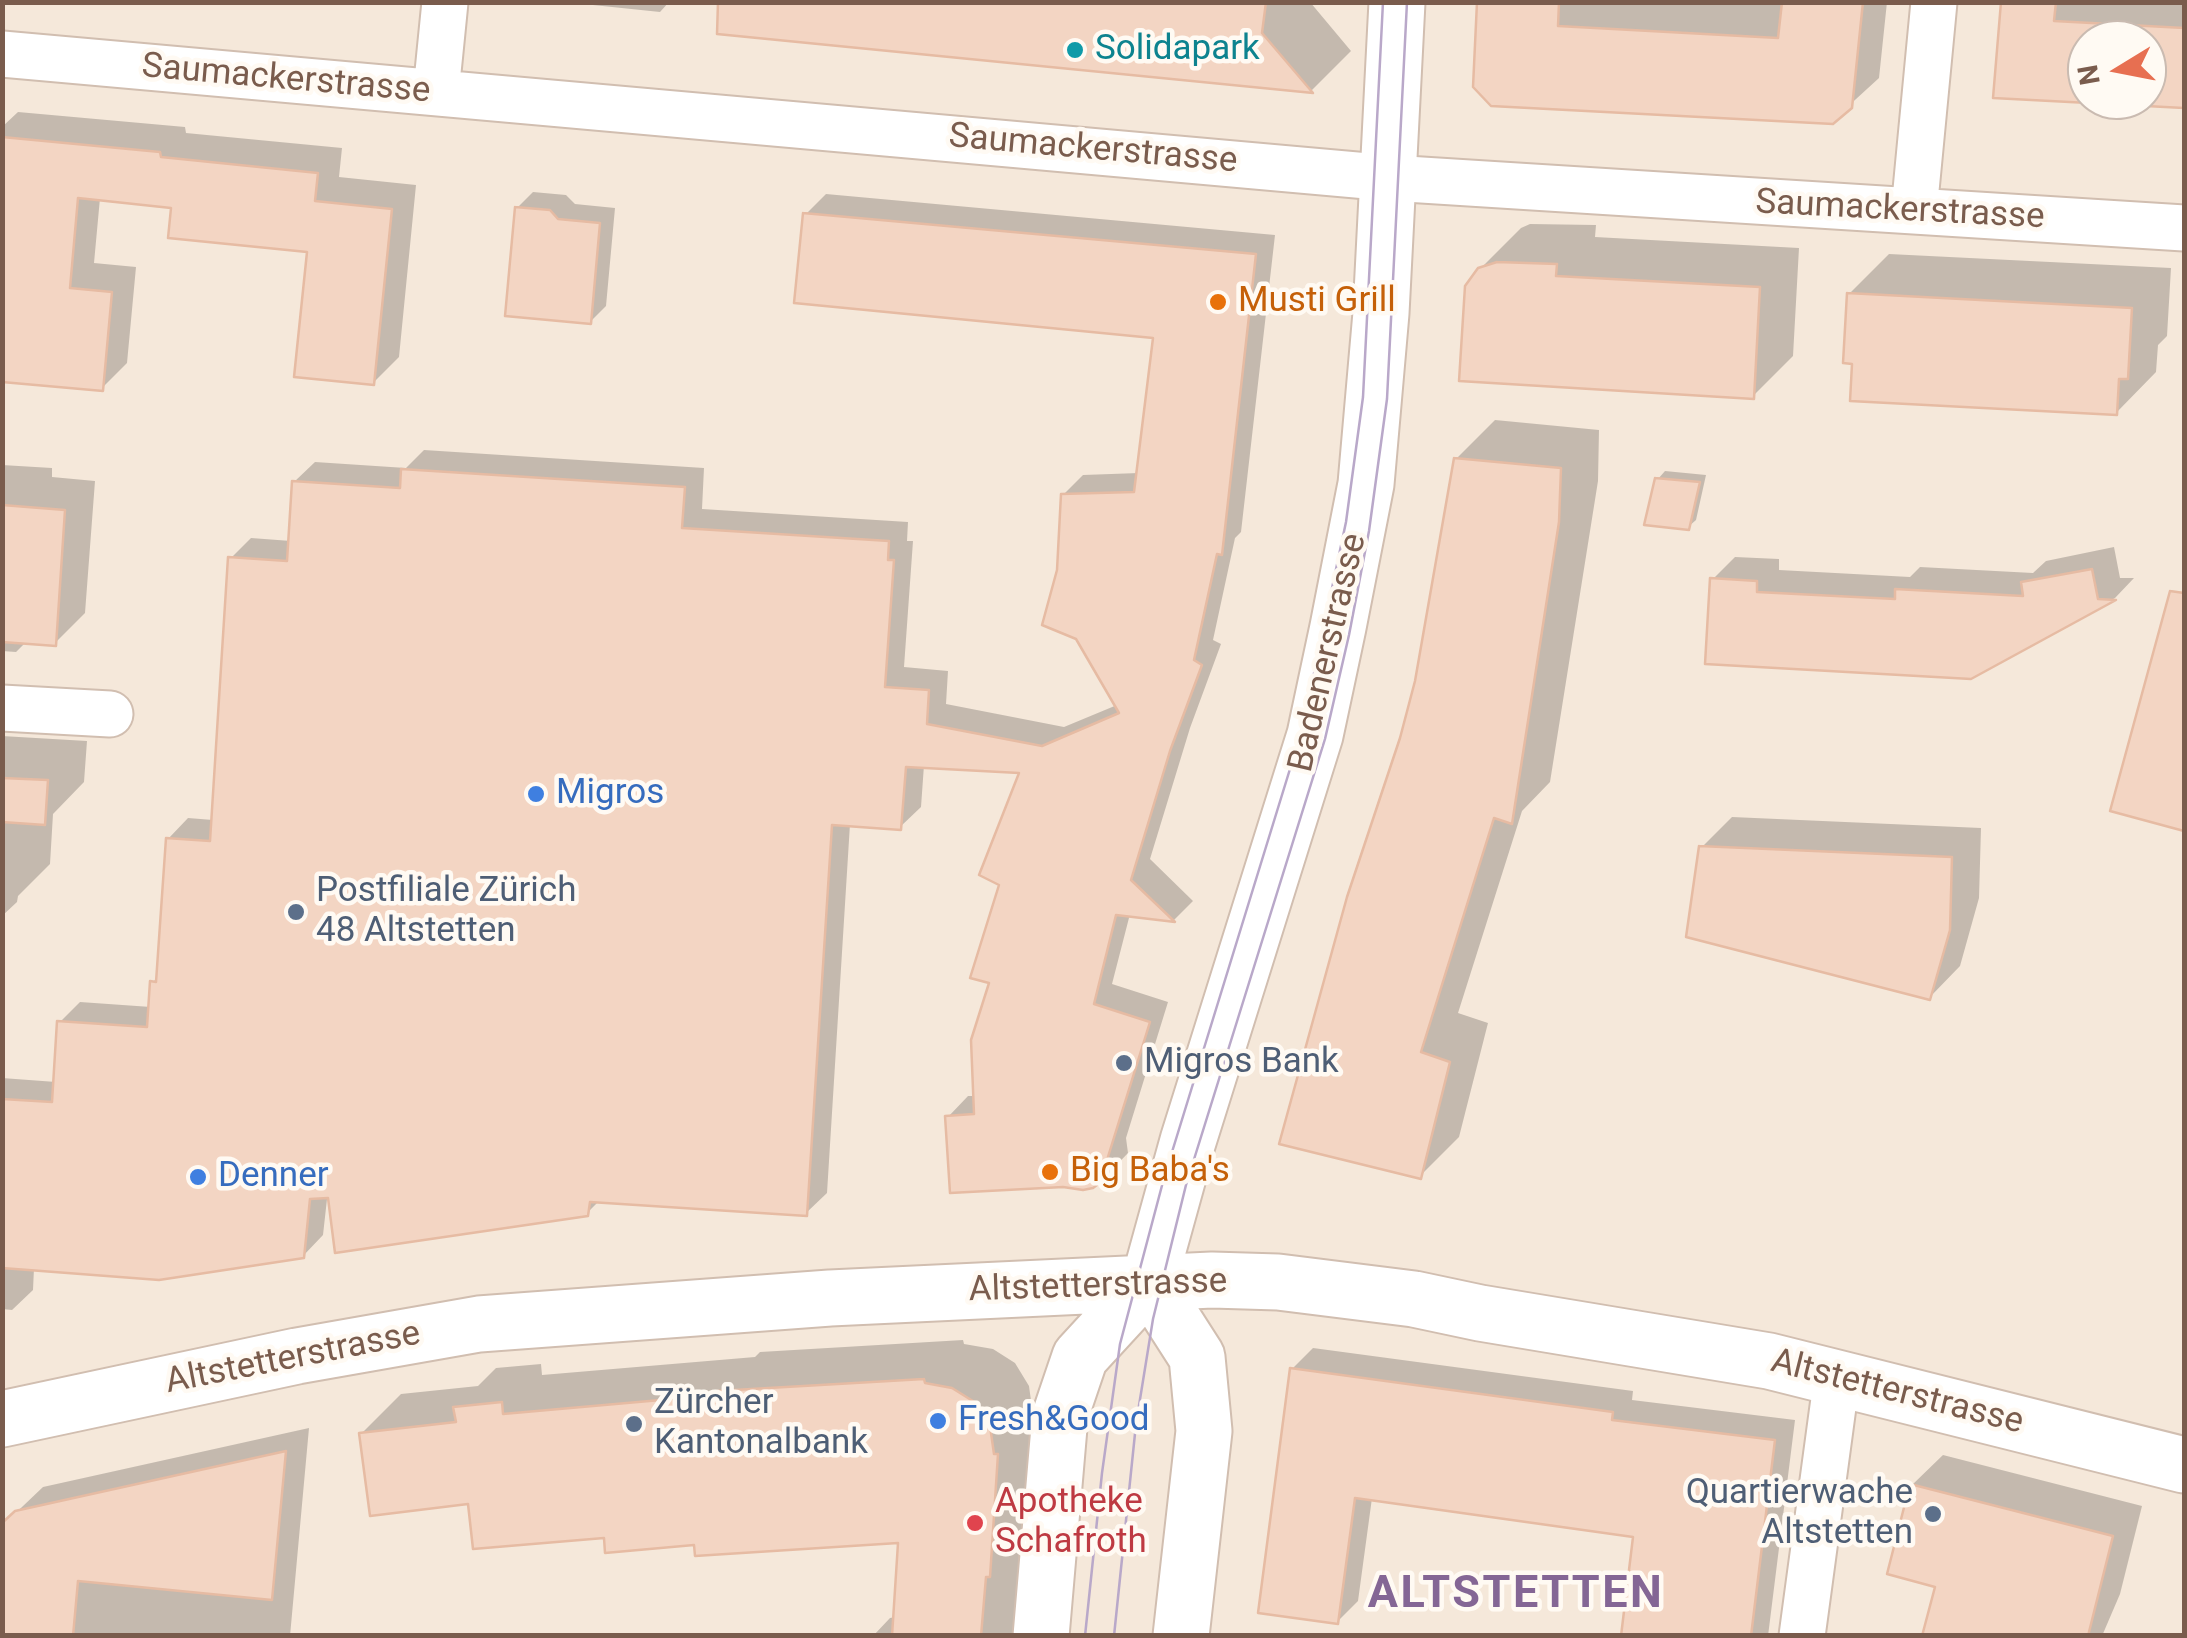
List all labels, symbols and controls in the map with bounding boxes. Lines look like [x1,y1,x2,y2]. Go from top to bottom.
north arrow [2067,20,2167,120]
place label: Solidapark [1095,29,1260,71]
marker: Solidapark [1064,39,1086,61]
street label: Saumackerstrasse [140,46,432,114]
text: N [2071,62,2107,88]
street label: Saumackerstrasse [947,116,1239,184]
street label: Saumackerstrasse [1754,182,2046,240]
place label: Musti Grill [1238,281,1396,323]
marker: Musti Grill [1207,291,1229,313]
street label: Badenerstrasse [1281,530,1377,776]
place label: Migros [556,773,664,815]
marker: Migros [525,783,547,805]
place label: Postfiliale Zürich 48 Altstetten [316,871,576,953]
marker: Postfiliale Zürich 48 Altstetten [285,901,307,923]
place label: Migros Bank [1144,1042,1339,1084]
marker: Migros Bank [1113,1052,1135,1074]
place label: Big Baba's [1070,1151,1230,1193]
place label: Denner [218,1156,329,1198]
marker: Big Baba's [1039,1161,1061,1183]
marker: Denner [187,1166,209,1188]
street label: Altstetterstrasse [968,1262,1228,1312]
street label: Altstetterstrasse [162,1314,424,1404]
street label: Altstetterstrasse [1766,1341,2028,1445]
place label: Zürcher Kantonalbank [654,1383,868,1465]
place label: Fresh&Good [958,1400,1150,1442]
marker: Fresh&Good [927,1410,949,1432]
marker: Zürcher Kantonalbank [623,1413,645,1435]
place label: Quartierwache Altstetten [1686,1473,1913,1555]
place label: Apotheke Schafroth [995,1482,1147,1564]
marker: Quartierwache Altstetten [1922,1503,1944,1525]
marker: Apotheke Schafroth [964,1512,986,1534]
district label: ALTSTETTEN [1368,1569,1664,1623]

